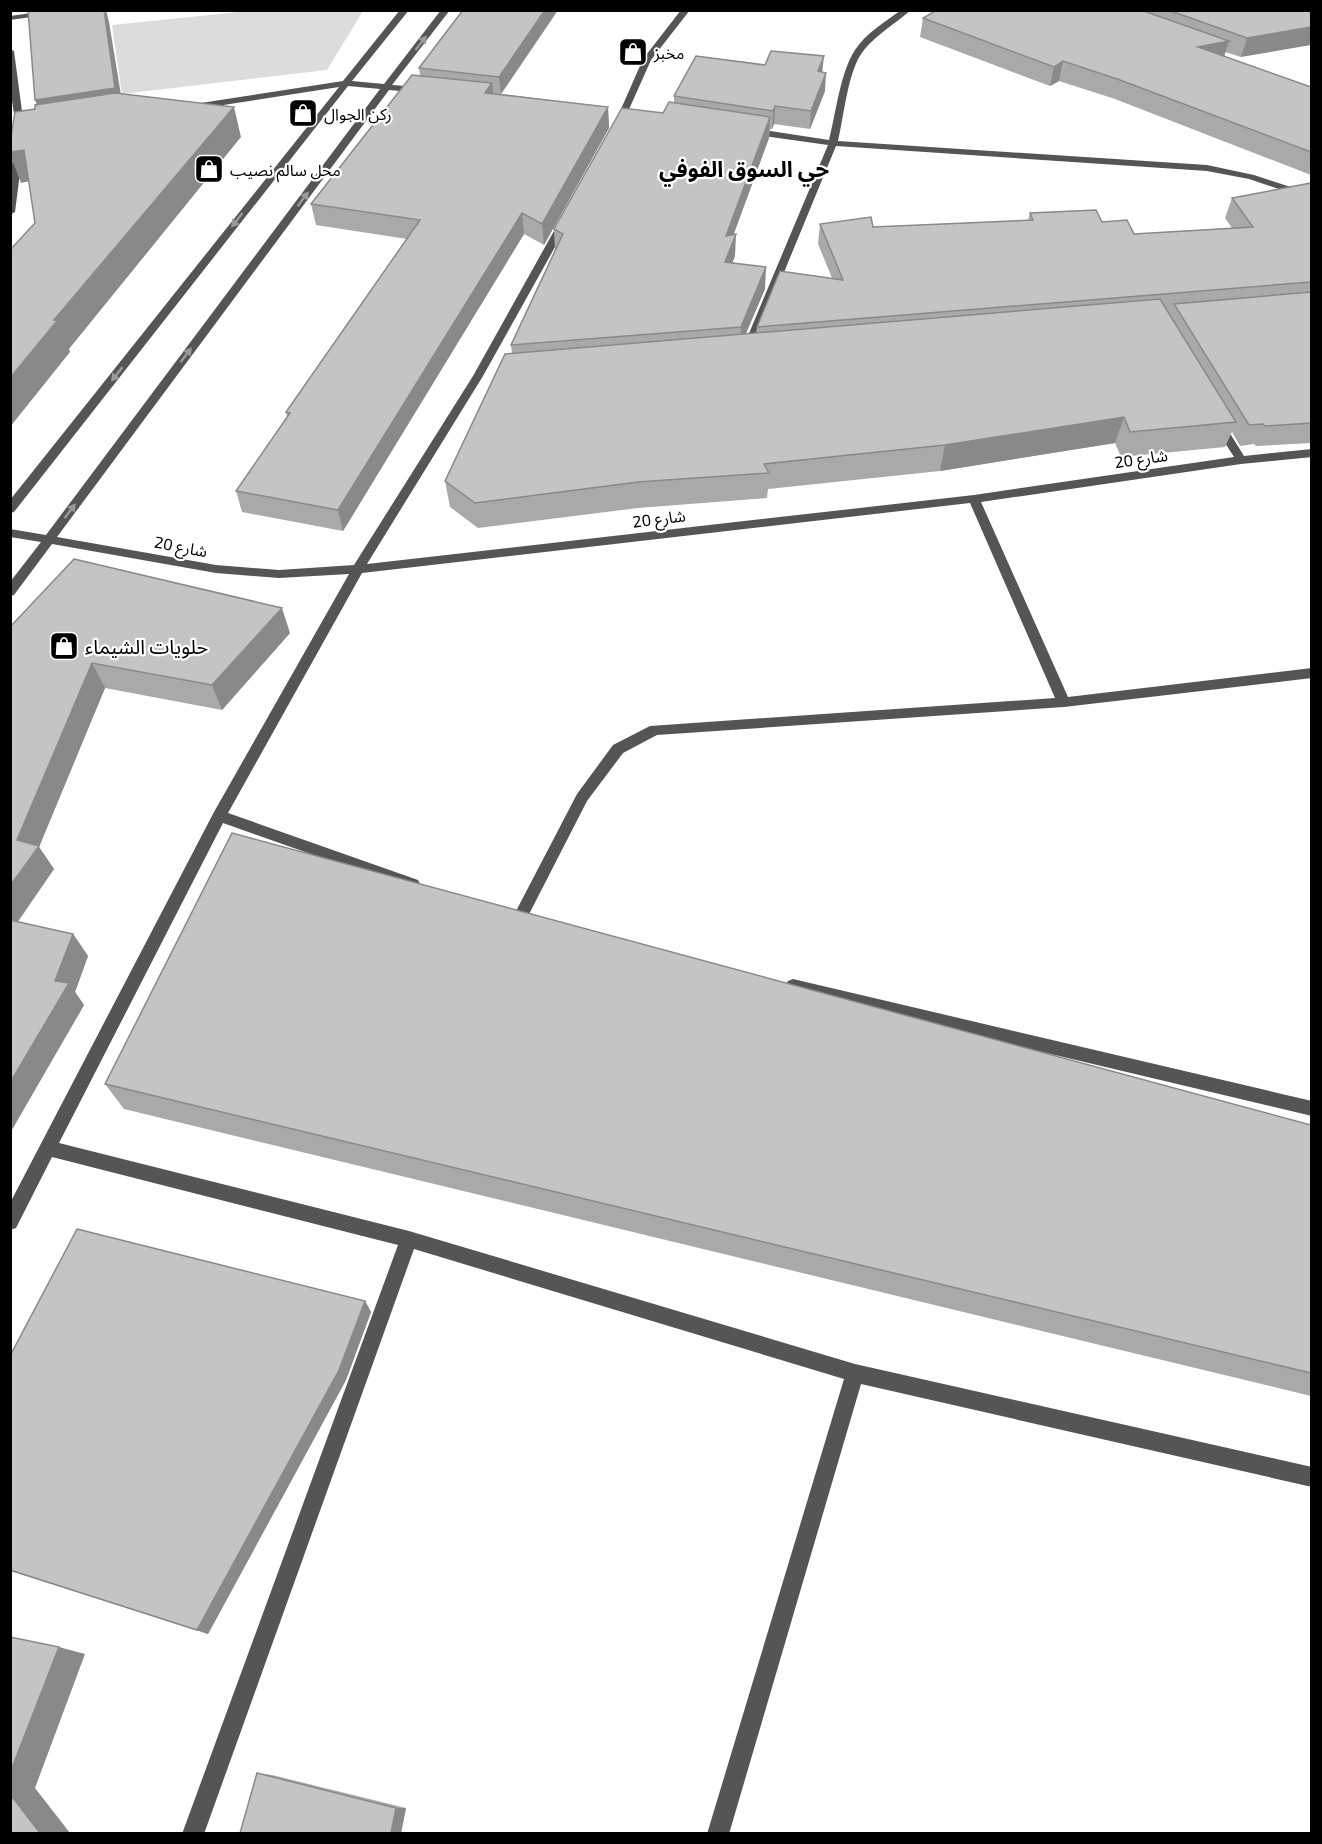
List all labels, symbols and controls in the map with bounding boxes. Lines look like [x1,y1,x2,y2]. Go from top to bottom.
one-way arrow [414,35,427,51]
shop icon: مخبز [617,36,649,68]
place label: مخبز [653,43,684,63]
shop icon: ركن الجوال [287,97,319,129]
place label: ركن الجوال [324,104,392,125]
shop icon: محل سالم نصيب [193,153,225,185]
district label: حي السوق الفوفي [659,155,829,187]
place label: محل سالم نصيب [230,160,341,183]
one-way arrow [297,191,309,207]
one-way arrow [232,213,244,228]
one-way arrow [180,347,193,363]
one-way arrow [112,366,124,381]
street label: شارع 20 [1113,445,1169,475]
one-way arrow [64,504,76,520]
street label: شارع 20 [631,505,687,535]
street label: شارع 20 [152,532,209,564]
shop icon: حلويات الشيماء [48,630,80,662]
place label: حلويات الشيماء [85,634,208,659]

